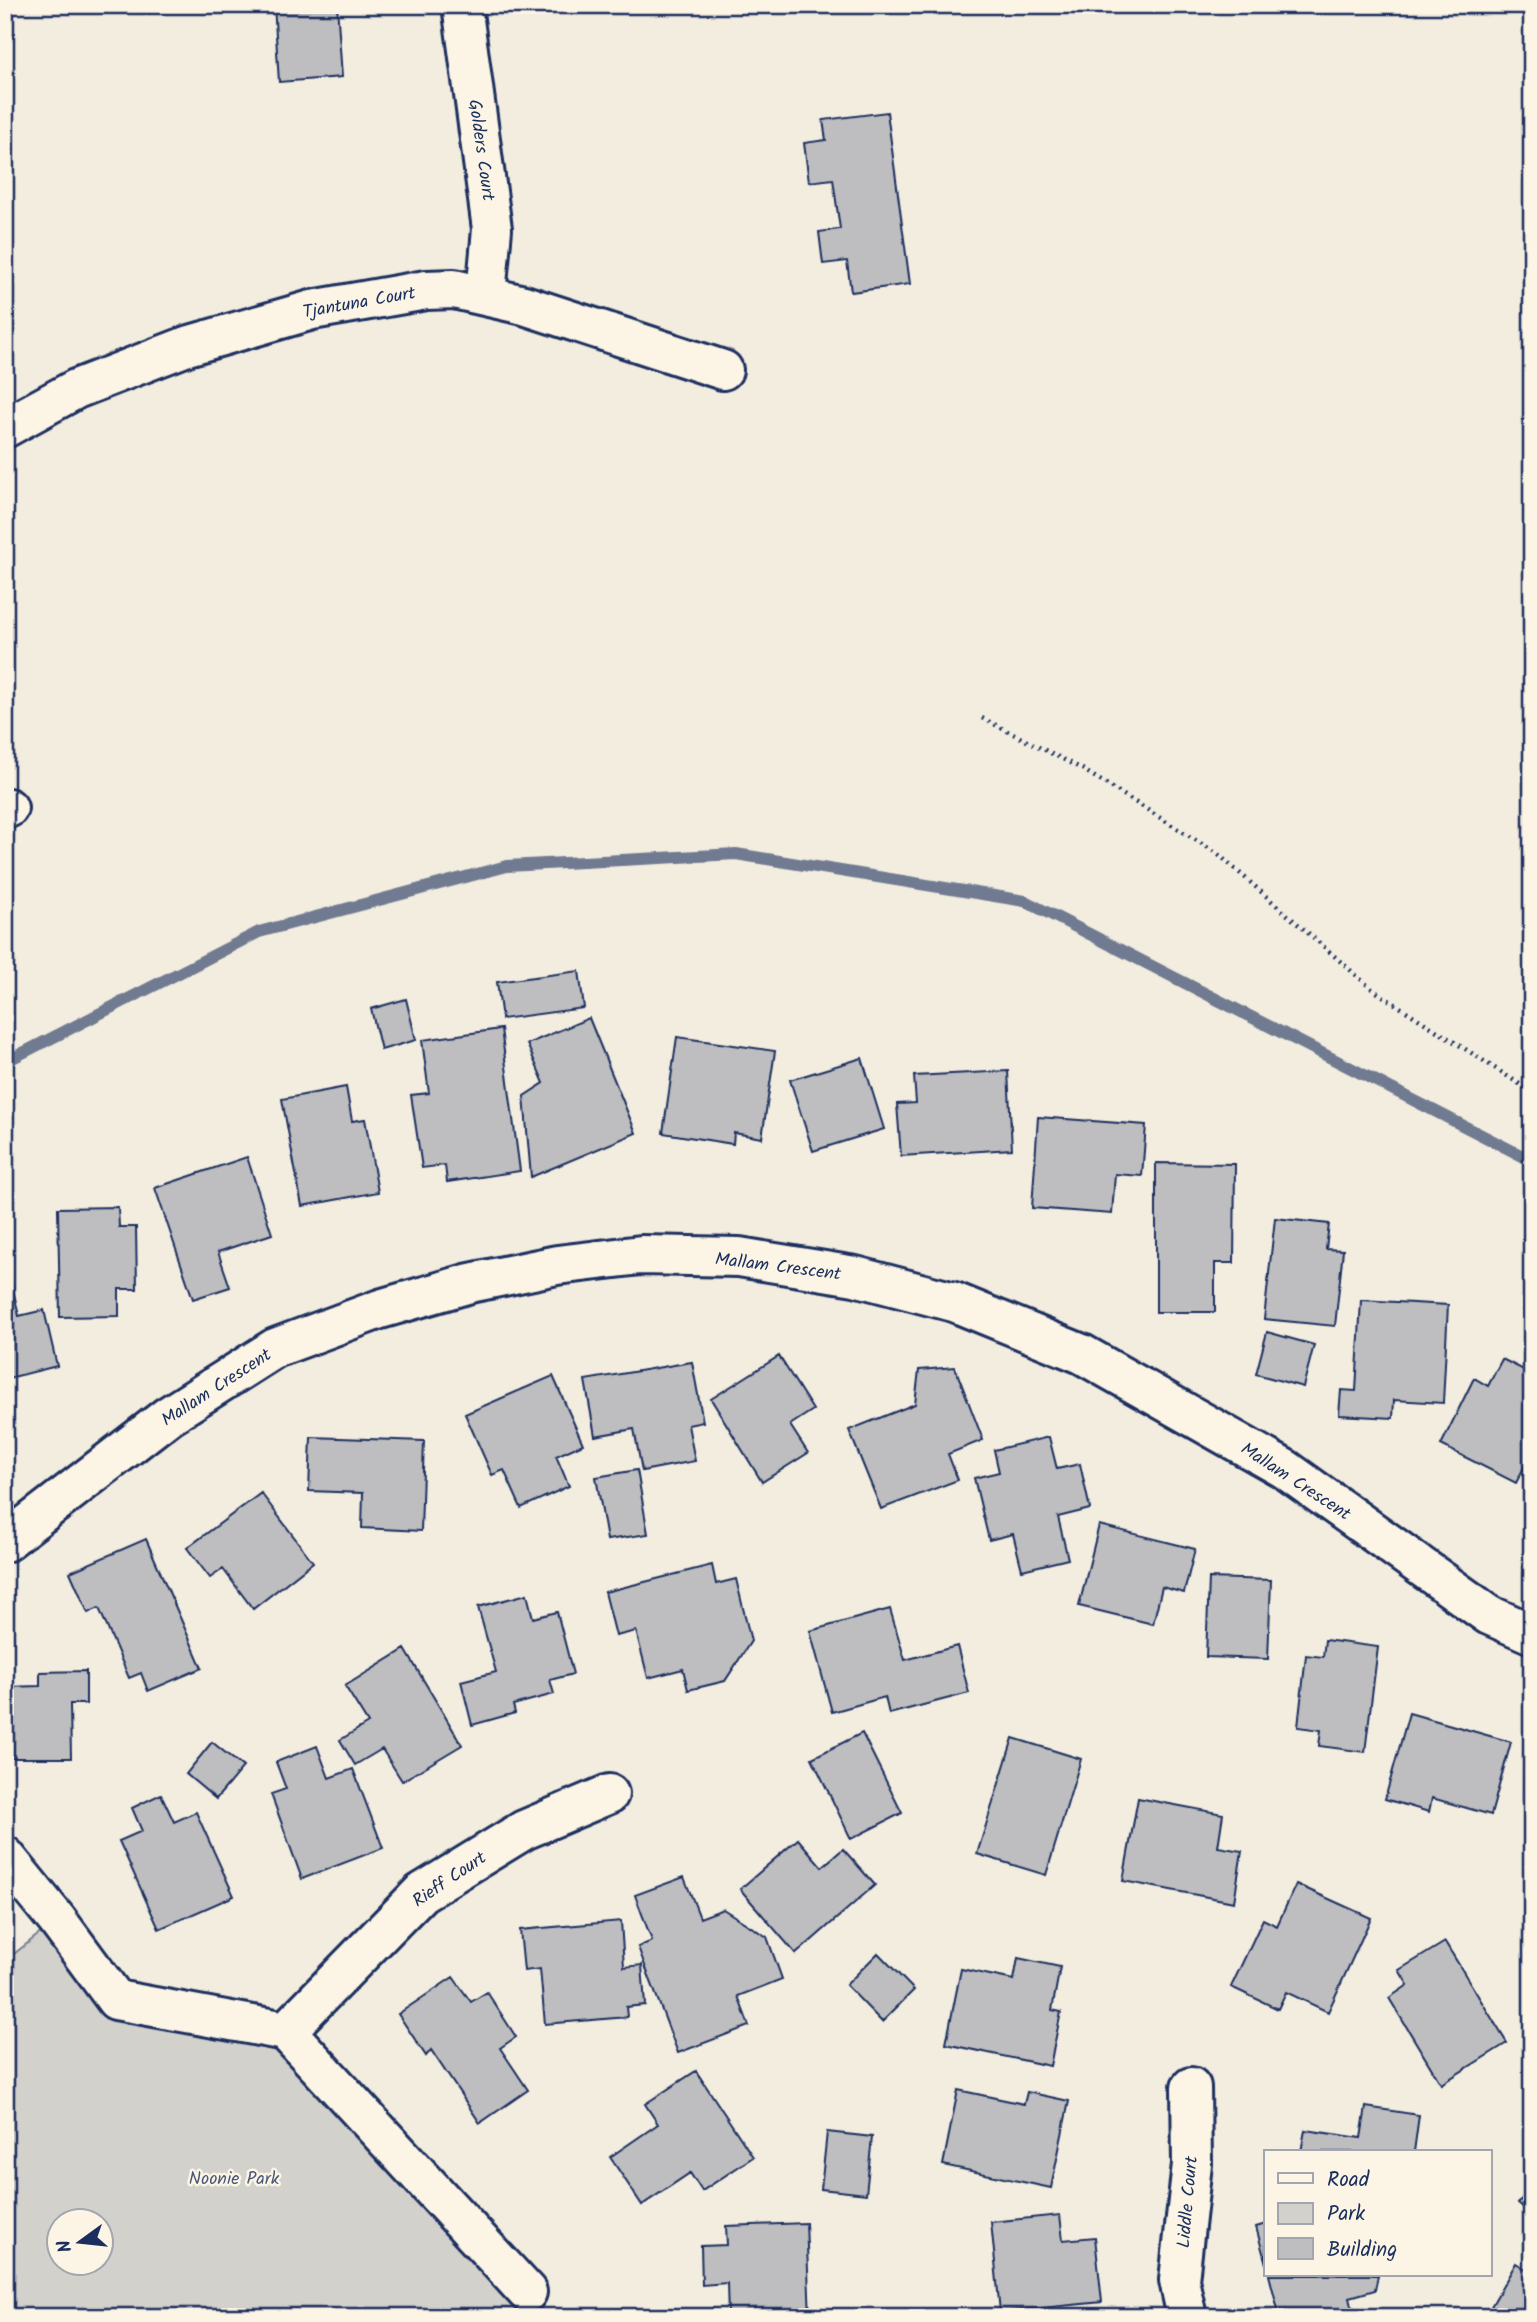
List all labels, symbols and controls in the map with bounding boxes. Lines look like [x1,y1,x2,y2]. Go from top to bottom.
street label: Golders Court [459,98,502,204]
street label: Tjantuna Court [301,279,419,328]
street label: Mallam Crescent [713,1245,843,1290]
street label: Mallam Crescent [156,1341,279,1435]
street label: Mallam Crescent [1234,1436,1357,1529]
street label: Rieff Court [407,1844,494,1916]
legend [1264,2150,1492,2276]
street label: Liddle Court [1170,2154,1207,2249]
text: Road [1327,2164,1370,2197]
park label: Noonie Park [189,2165,280,2194]
text: Park [1327,2198,1365,2231]
north arrow [46,2206,116,2276]
text: Building [1327,2234,1397,2267]
text: N [49,2236,82,2256]

